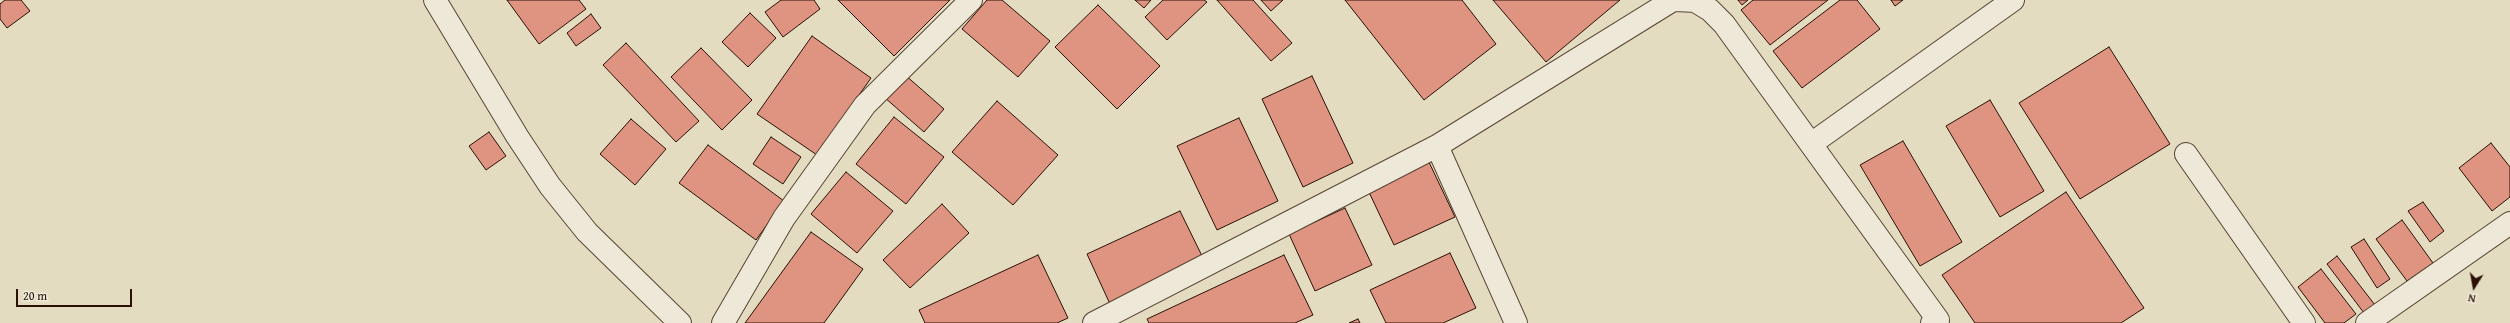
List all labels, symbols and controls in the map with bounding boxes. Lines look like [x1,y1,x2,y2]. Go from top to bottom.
north arrow [2454,267,2494,307]
scale bar [18,281,134,307]
text: 20 m [23,287,47,304]
text: N [2467,290,2477,307]

